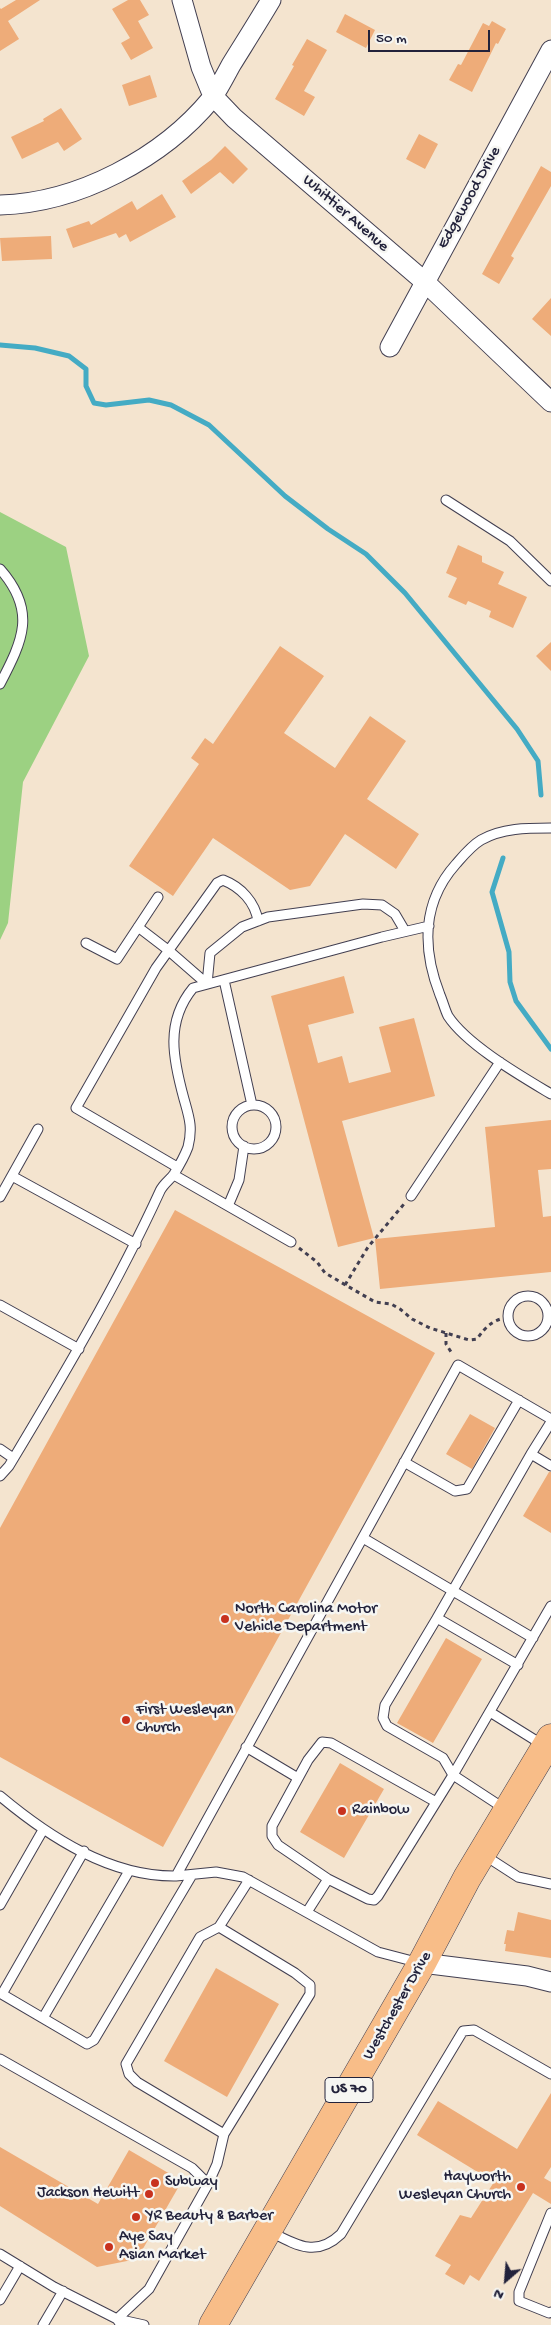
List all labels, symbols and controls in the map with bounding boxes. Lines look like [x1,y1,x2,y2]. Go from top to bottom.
scale bar [371,20,494,52]
text: 50 m [376,30,407,48]
street label: Edgewood Drive [434,144,506,252]
street label: Whittier Avenue [298,171,392,257]
place label: North Carolina Motor Vehicle Department [235,1600,377,1638]
marker: North Carolina Motor Vehicle Department [219,1613,231,1625]
place label: First Wesleyan Church [136,1701,233,1739]
marker: First Wesleyan Church [120,1714,132,1726]
place label: Rainbow [352,1801,409,1821]
marker: Rainbow [336,1805,348,1817]
street label: Westchester Drive [359,1949,437,2063]
road number: US 70 [325,2078,373,2102]
place label: Hayworth Wesleyan Church [399,2168,511,2206]
place label: Subway [165,2173,218,2193]
marker: Subway [149,2177,161,2189]
marker: Hayworth Wesleyan Church [515,2181,527,2193]
place label: Jackson Hewitt [37,2184,139,2204]
marker: Jackson Hewitt [143,2188,155,2200]
place label: YR Beauty & Barber [146,2207,273,2227]
marker: YR Beauty & Barber [130,2211,142,2223]
place label: Aye Say Asian Market [119,2228,206,2266]
marker: Aye Say Asian Market [103,2241,115,2253]
north arrow [481,2255,531,2305]
text: N [491,2284,507,2303]

